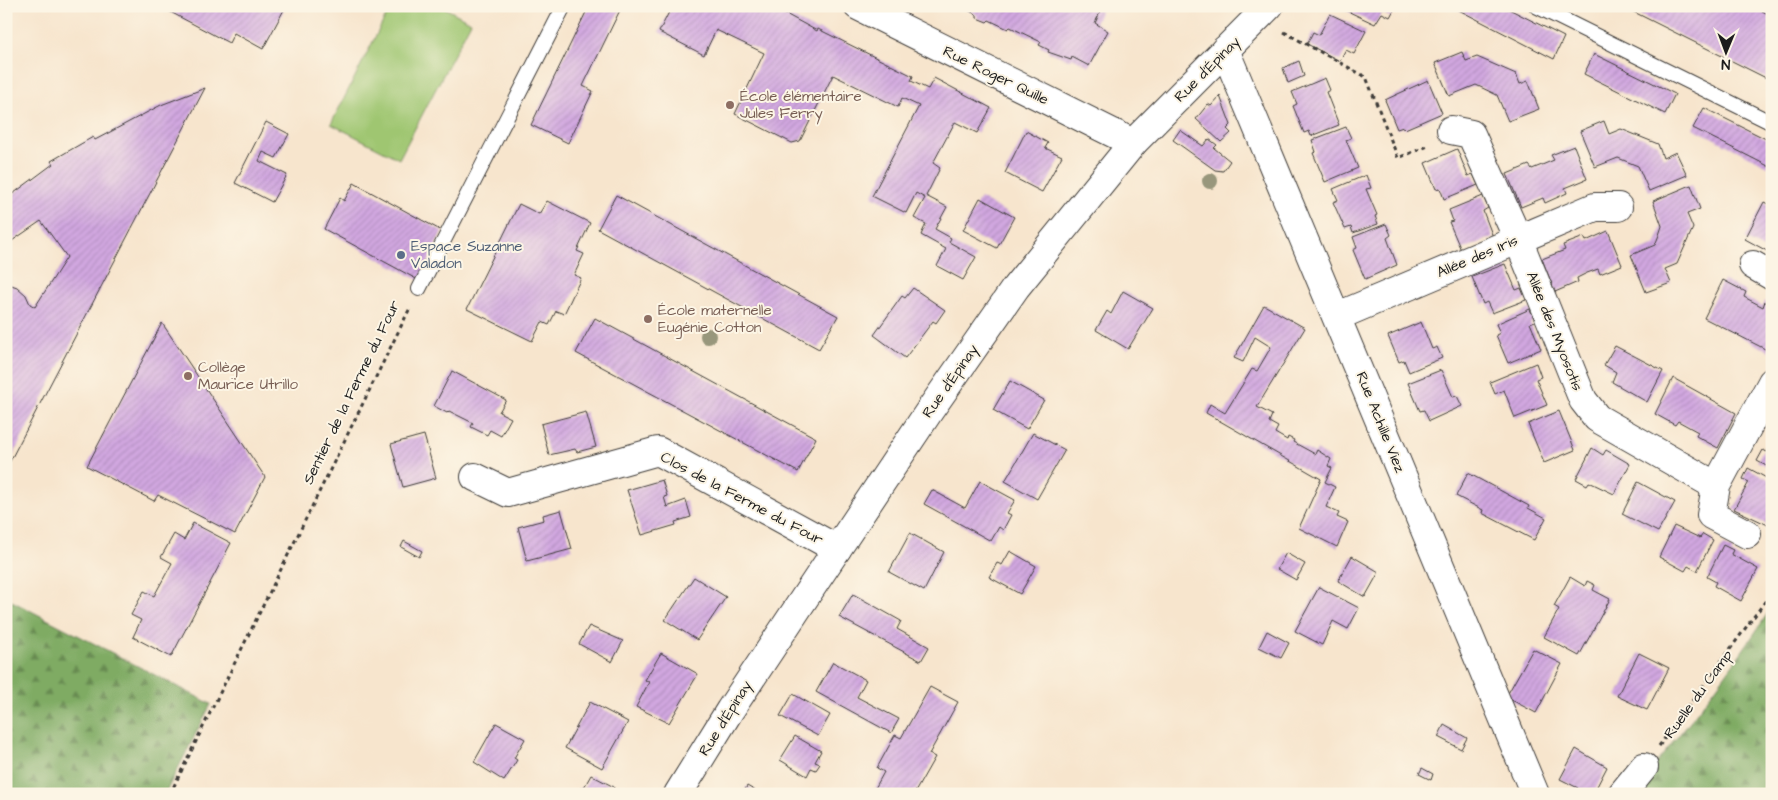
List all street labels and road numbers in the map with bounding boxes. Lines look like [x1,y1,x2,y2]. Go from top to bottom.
street label: Rue d'Épinay [1170,32,1246,108]
street label: Rue Roger Quille [939,41,1052,111]
street label: Allée des Iris [1433,230,1521,283]
street label: Allée des Myosotis [1520,268,1588,395]
street label: Sentier de la Ferme du Four [298,297,405,488]
street label: Rue d'Épinay [917,340,984,423]
street label: Rue Achille Viez [1351,369,1411,476]
street label: Clos de la Ferme du Four [657,447,827,550]
street label: Ruelle du Camp [1659,646,1738,743]
street label: Rue d'Épinay [694,676,758,761]

